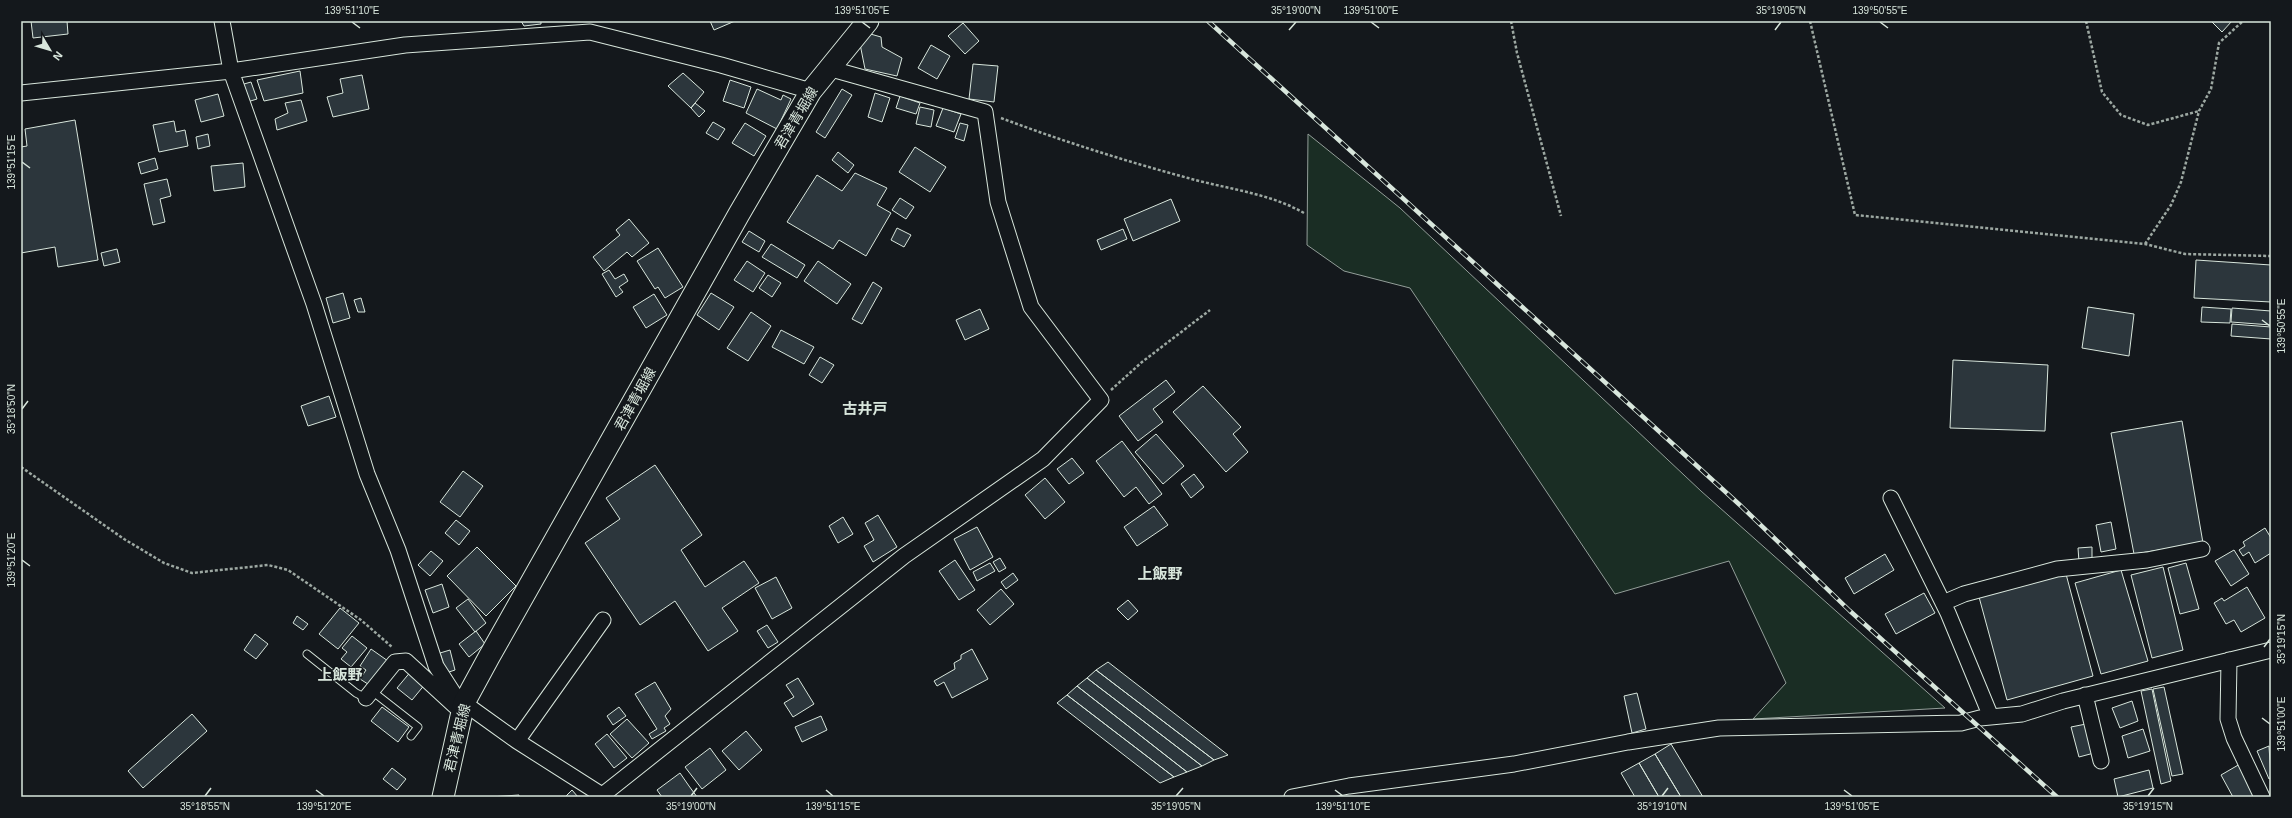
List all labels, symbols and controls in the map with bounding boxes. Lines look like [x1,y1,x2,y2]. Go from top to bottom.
text: 139°51'10"E [324,5,380,16]
text: 139°51'05"E [834,5,890,16]
text: 35°19'00"N [1271,5,1321,16]
text: 139°51'00"E [1343,5,1399,16]
text: 35°19'05"N [1756,5,1806,16]
text: 139°50'55"E [1852,5,1908,16]
north arrow [30,30,70,70]
text: N [51,49,65,63]
street label: 君津青堀線 [771,84,821,152]
text: 139°51'15"E [6,134,17,190]
text: 139°50'55"E [2276,298,2287,354]
street label: 君津青堀線 [611,365,659,433]
text: 35°18'50"N [6,384,17,434]
district label: 古井戸 [842,400,888,417]
text: 139°51'20"E [6,532,17,588]
district label: 上飯野 [1137,565,1183,582]
text: 35°19'15"N [2276,614,2287,664]
district label: 上飯野 [317,666,363,683]
text: 139°51'00"E [2276,696,2287,752]
street label: 君津青堀線 [441,702,473,774]
text: 35°18'55"N [180,801,230,812]
text: 139°51'20"E [296,801,352,812]
text: 35°19'00"N [666,801,716,812]
text: 139°51'15"E [805,801,861,812]
text: 35°19'05"N [1151,801,1201,812]
text: 139°51'10"E [1315,801,1371,812]
text: 35°19'10"N [1637,801,1687,812]
text: 139°51'05"E [1824,801,1880,812]
text: 35°19'15"N [2123,801,2173,812]

